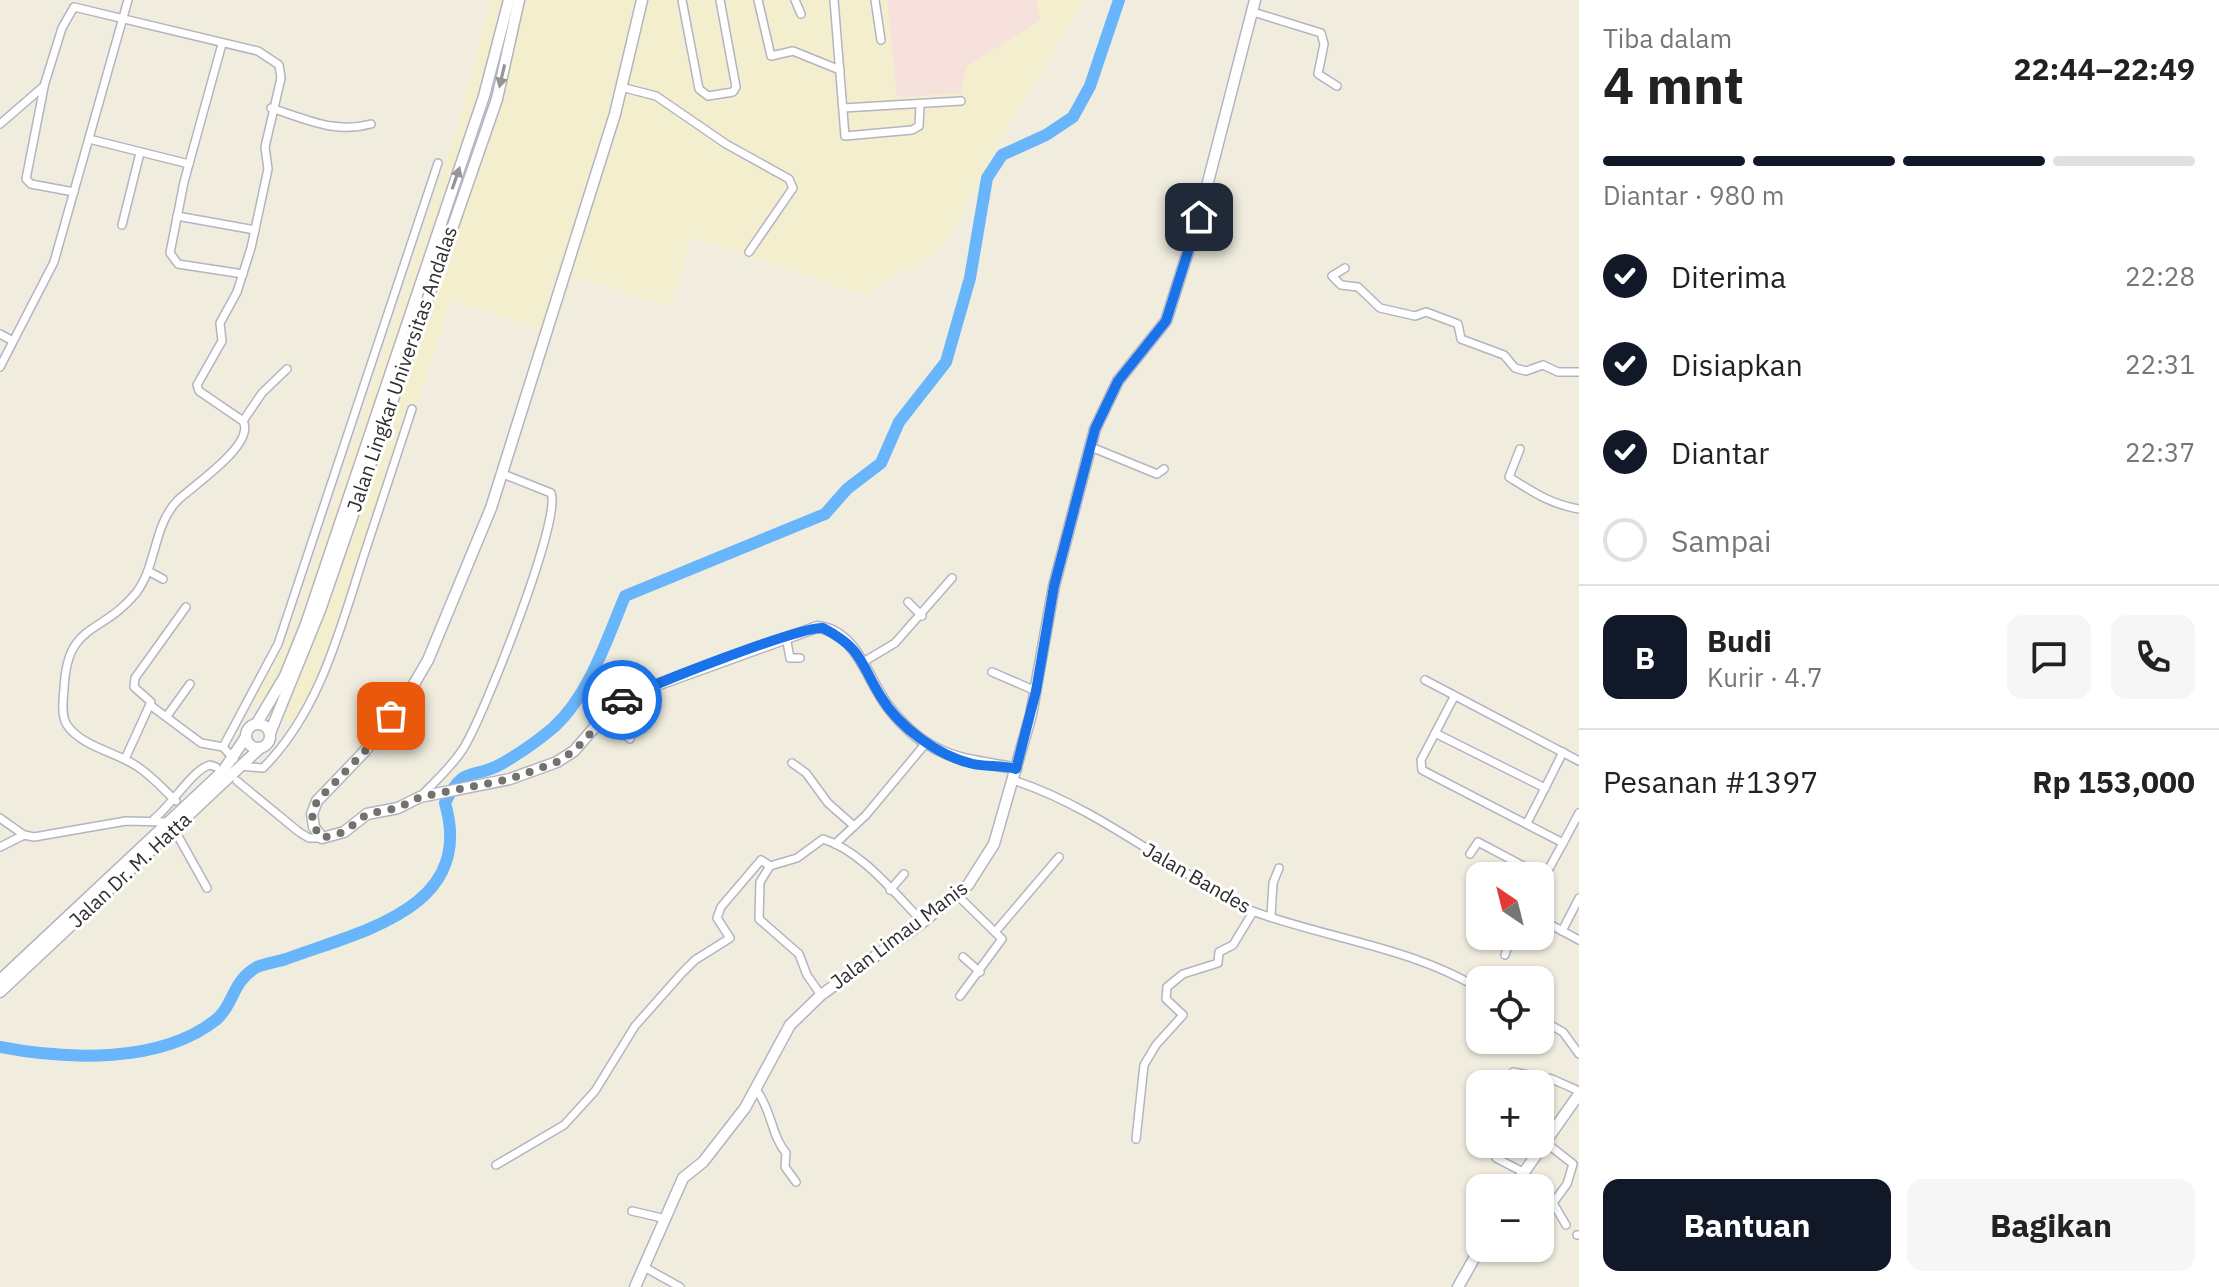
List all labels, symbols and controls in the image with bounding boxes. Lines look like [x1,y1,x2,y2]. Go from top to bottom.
text: Tiba dalam [1603,21,1732,55]
text: 22:44–22:49 [2014,49,2195,88]
text: 4 mnt [1603,51,1744,118]
one-way arrow [495,64,508,89]
one-way arrow [451,166,463,190]
text: Diantar · 980 m [1603,178,1785,212]
pin [1165,183,1233,251]
icon: home [1177,195,1221,239]
street label: Jalan Lingkar Universitas Andalas [340,222,463,515]
icon: check [1603,254,1647,298]
text: Diterima [1671,257,1786,296]
text: 22:28 [2125,259,2195,293]
icon: check [1603,342,1647,386]
text: Disiapkan [1671,345,1803,384]
text: 22:31 [2125,347,2195,381]
icon: check [1603,430,1647,474]
text: Diantar [1671,433,1769,472]
text: 22:37 [2125,435,2195,469]
text: Sampai [1671,521,1772,560]
button: chat [2007,615,2091,699]
button: phone [2111,615,2195,699]
text: Budi [1707,621,1772,660]
text: B [1635,638,1655,677]
courier [582,660,662,740]
text: Kurir · 4.7 [1707,660,1823,694]
icon: car [600,678,644,722]
pin [357,682,425,750]
icon: bag [369,694,413,738]
text: Pesanan #1397 [1603,762,1818,801]
text: Rp 153,000 [2032,762,2195,801]
street label: Jalan Dr. M. Hatta [63,806,197,933]
street label: Jalan Bandes [1138,836,1256,919]
north arrow [1466,862,1554,950]
map controls [1466,862,1554,1262]
street label: Jalan Limau Manis [825,874,973,995]
button: locate [1466,966,1554,1054]
button: + [1466,1070,1554,1158]
button: − [1466,1174,1554,1262]
button: Bantuan [1603,1179,1891,1271]
button: Bagikan [1907,1179,2195,1271]

